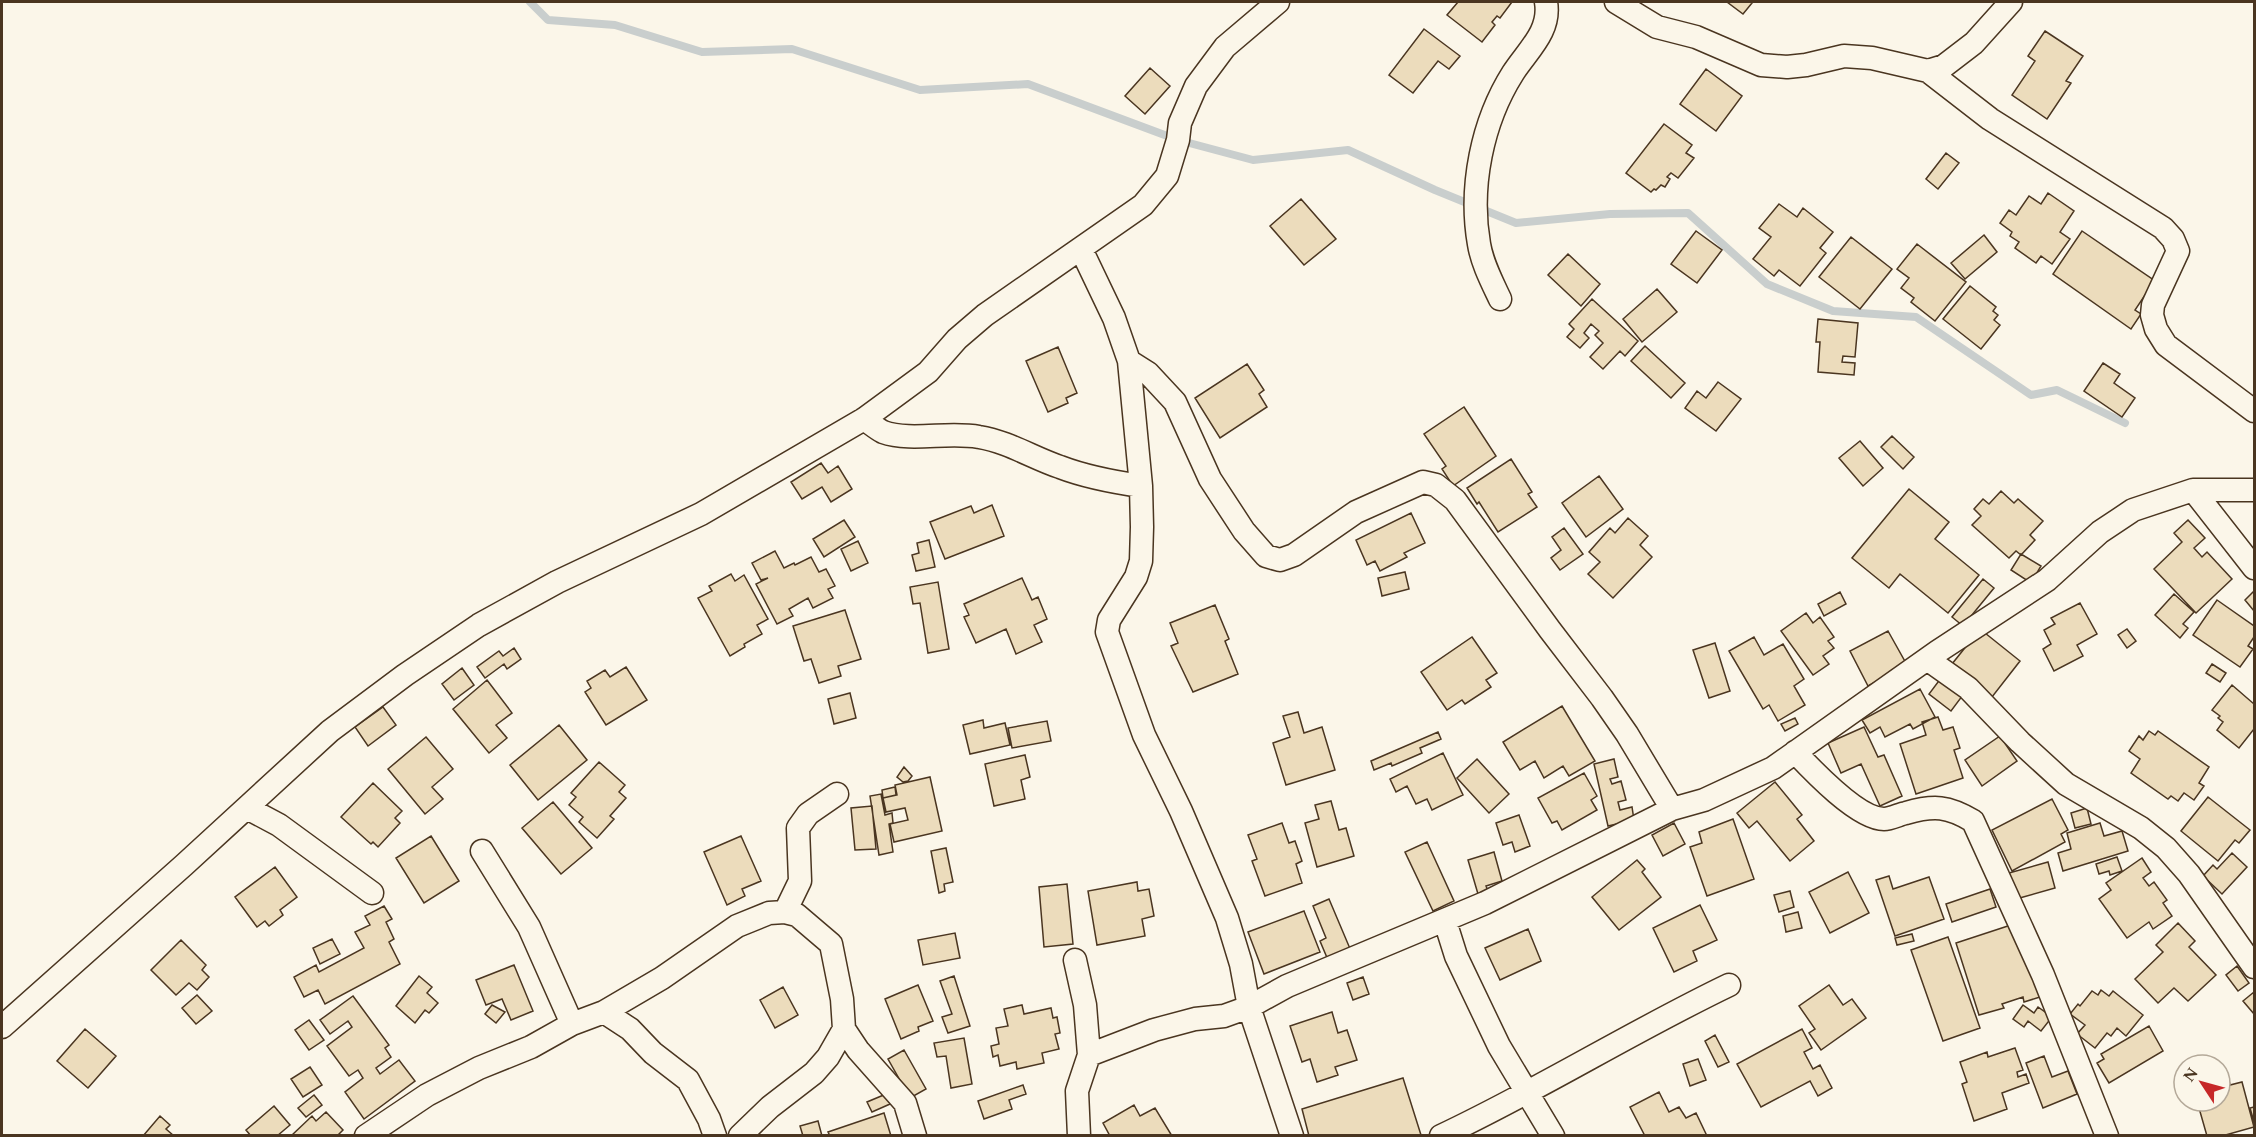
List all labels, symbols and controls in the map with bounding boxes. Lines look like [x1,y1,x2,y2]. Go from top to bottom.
north arrow [2172,1053,2232,1113]
text: N [2177,1062,2204,1087]

